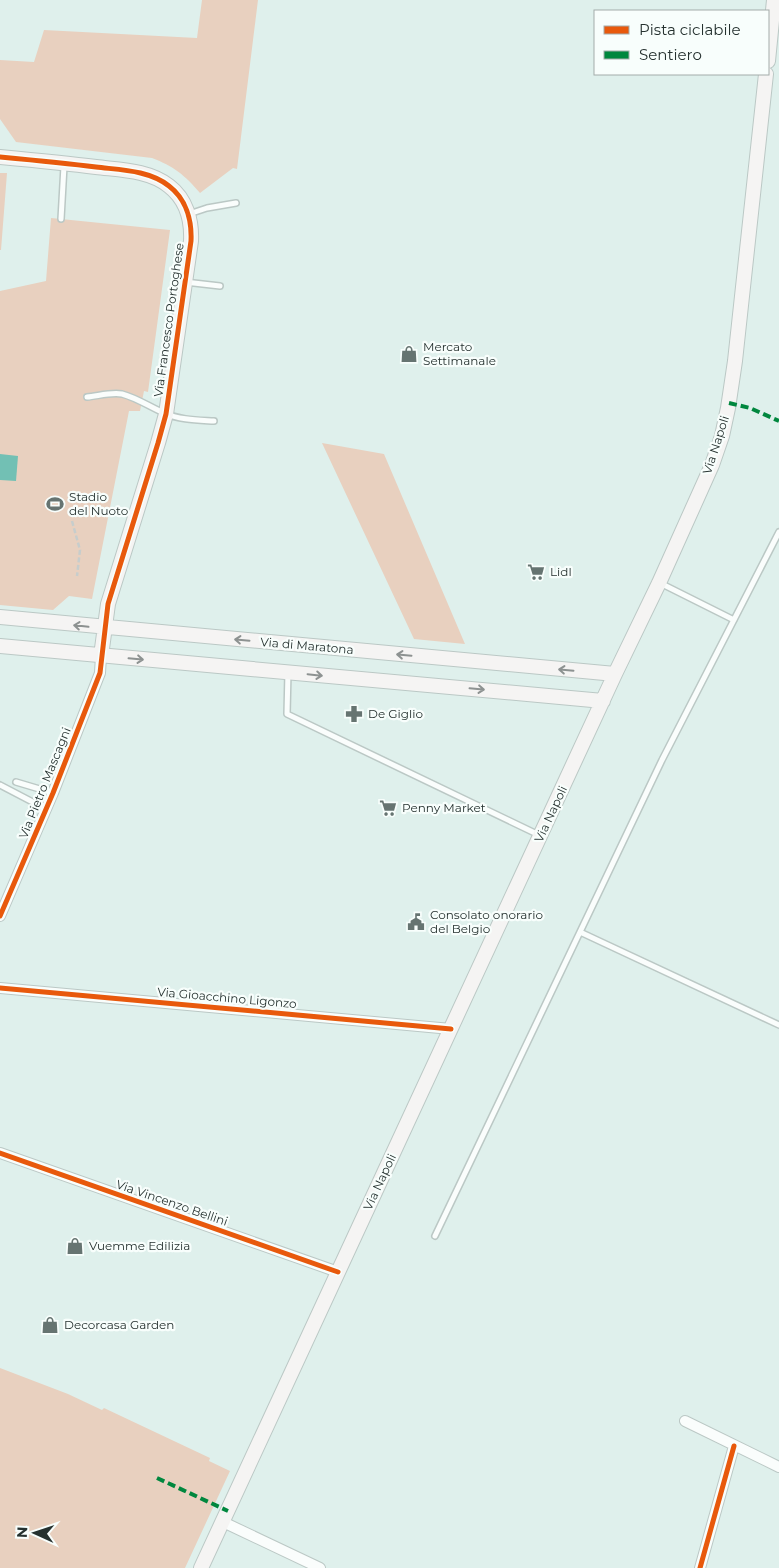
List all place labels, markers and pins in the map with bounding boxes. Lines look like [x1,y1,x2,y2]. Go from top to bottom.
place label: Mercato Settimanale [423,339,496,368]
shop icon: Mercato Settimanale [399,344,419,364]
place label: Stadio del Nuoto [69,489,128,518]
sports icon: Stadio del Nuoto [45,494,65,514]
supermarket icon: Lidl [526,562,546,582]
place label: Lidl [550,564,572,579]
pharmacy icon: De Giglio [344,704,364,724]
place label: De Giglio [368,706,423,721]
supermarket icon: Penny Market [378,798,398,818]
place label: Penny Market [402,800,486,815]
place label: Consolato onorario del Belgio [430,907,543,936]
public building icon: Consolato onorario del Belgio [406,912,426,932]
shop icon: Vuemme Edilizia [65,1236,85,1256]
place label: Vuemme Edilizia [89,1238,190,1253]
shop icon: Decorcasa Garden [40,1315,60,1335]
place label: Decorcasa Garden [64,1317,174,1332]

